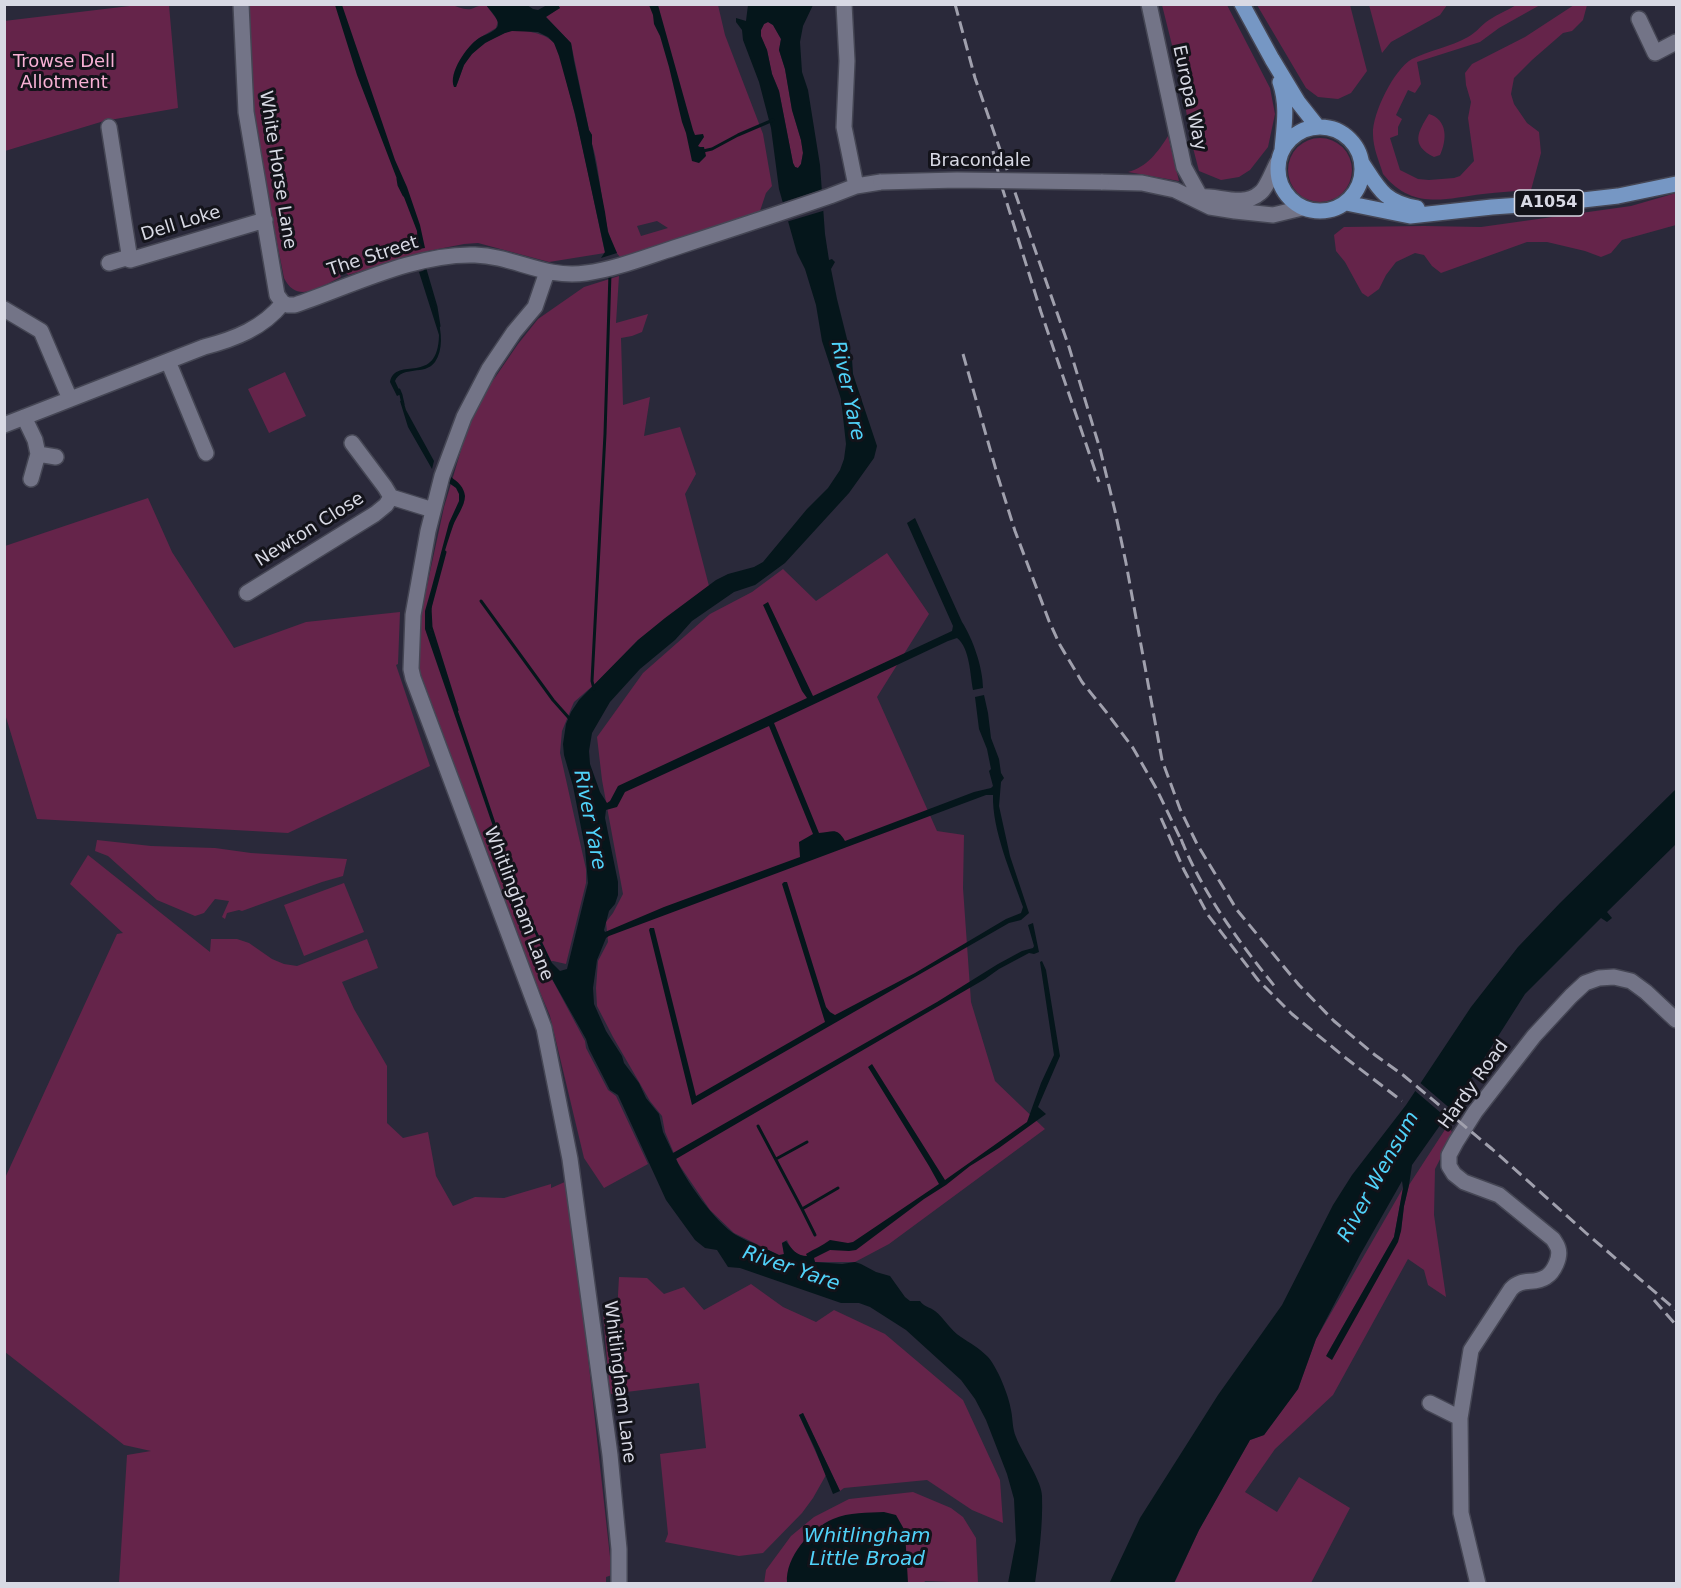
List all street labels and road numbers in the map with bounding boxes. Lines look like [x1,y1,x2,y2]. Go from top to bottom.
street label: Europa Way [1167,43,1211,153]
street label: White Horse Lane [254,89,300,251]
street label: Bracondale [929,150,1031,172]
road number: A1054 [1514,190,1584,216]
street label: Dell Loke [139,202,223,246]
street label: The Street [325,232,421,282]
street label: Newton Close [252,488,368,572]
street label: Whitlingham Lane [479,824,557,984]
street label: Hardy Road [1435,1036,1513,1134]
street label: Whitlingham Lane [598,1300,640,1464]

